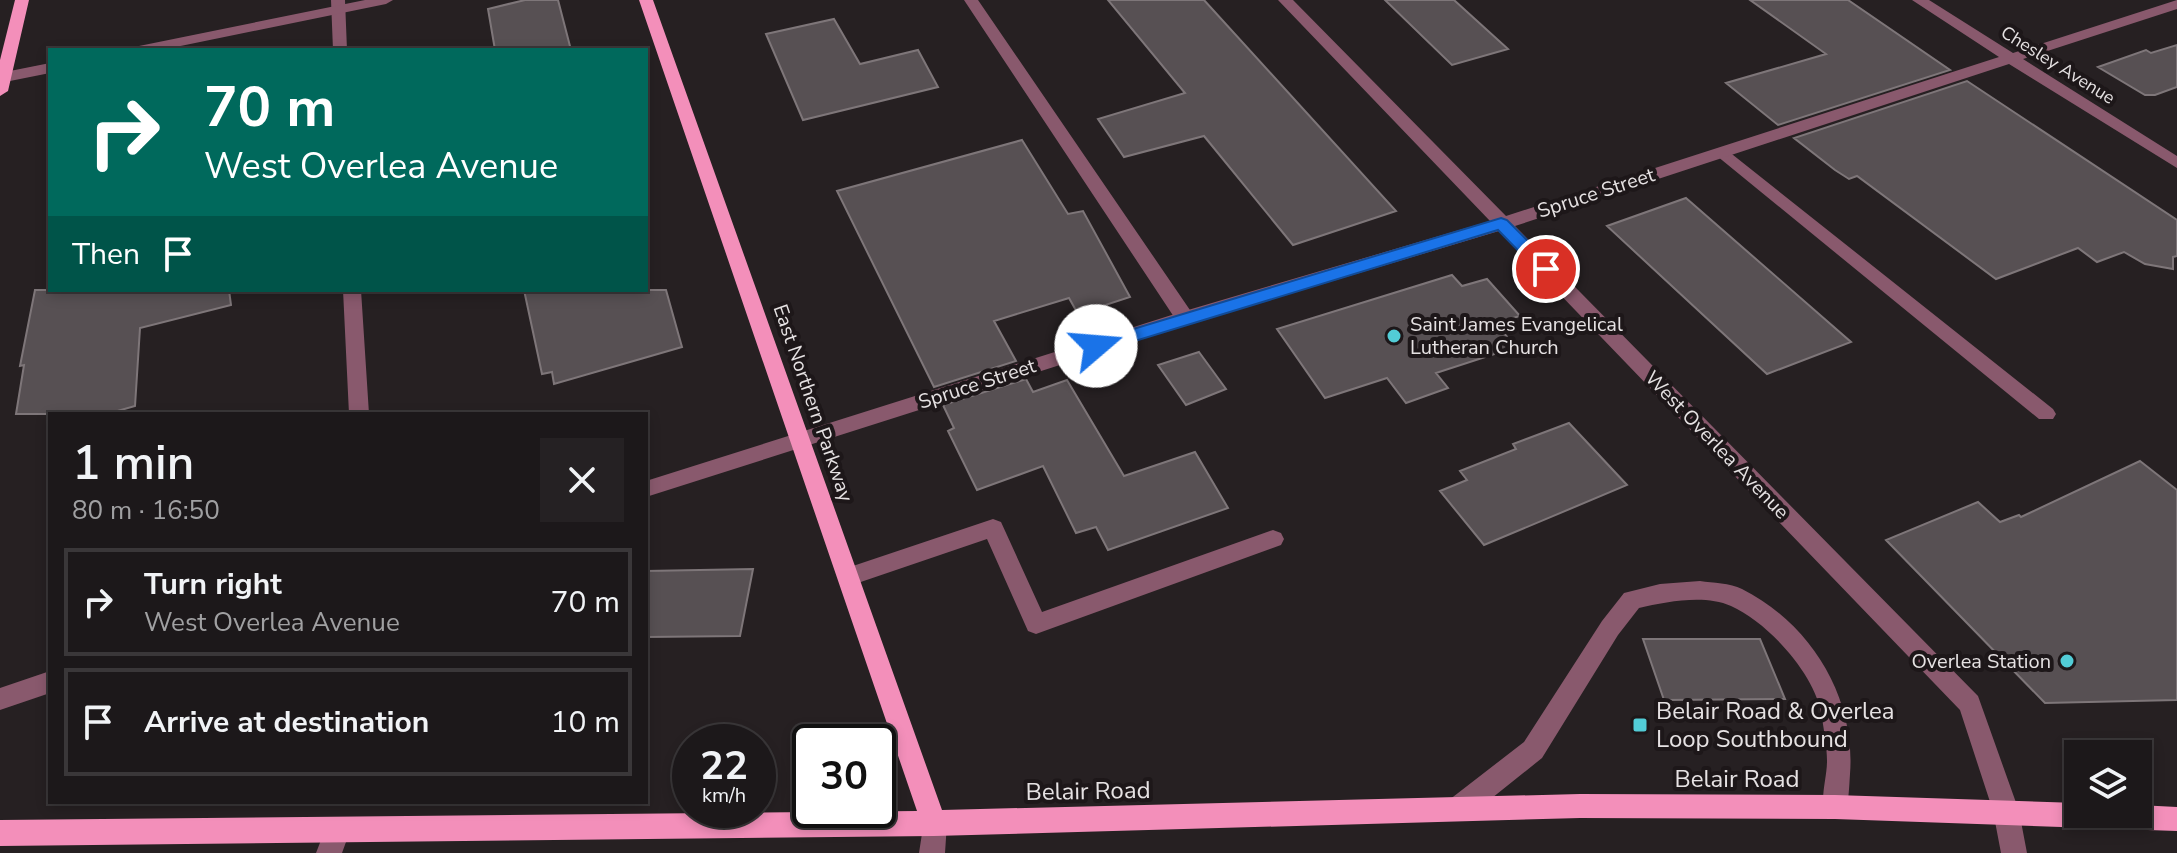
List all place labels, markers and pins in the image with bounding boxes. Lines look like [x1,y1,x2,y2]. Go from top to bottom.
pin [1512,235,1580,303]
place label: Saint James Evangelical Lutheran Church [1410,311,1623,361]
marker: Saint James Evangelical Lutheran Church [1385,327,1403,345]
place label: Overlea Station [1912,648,2051,675]
marker: Overlea Station [2058,652,2076,670]
place label: Belair Road & Overlea Loop Southbound [1656,695,1894,755]
marker: Belair Road & Overlea Loop Southbound [1631,716,1649,734]

